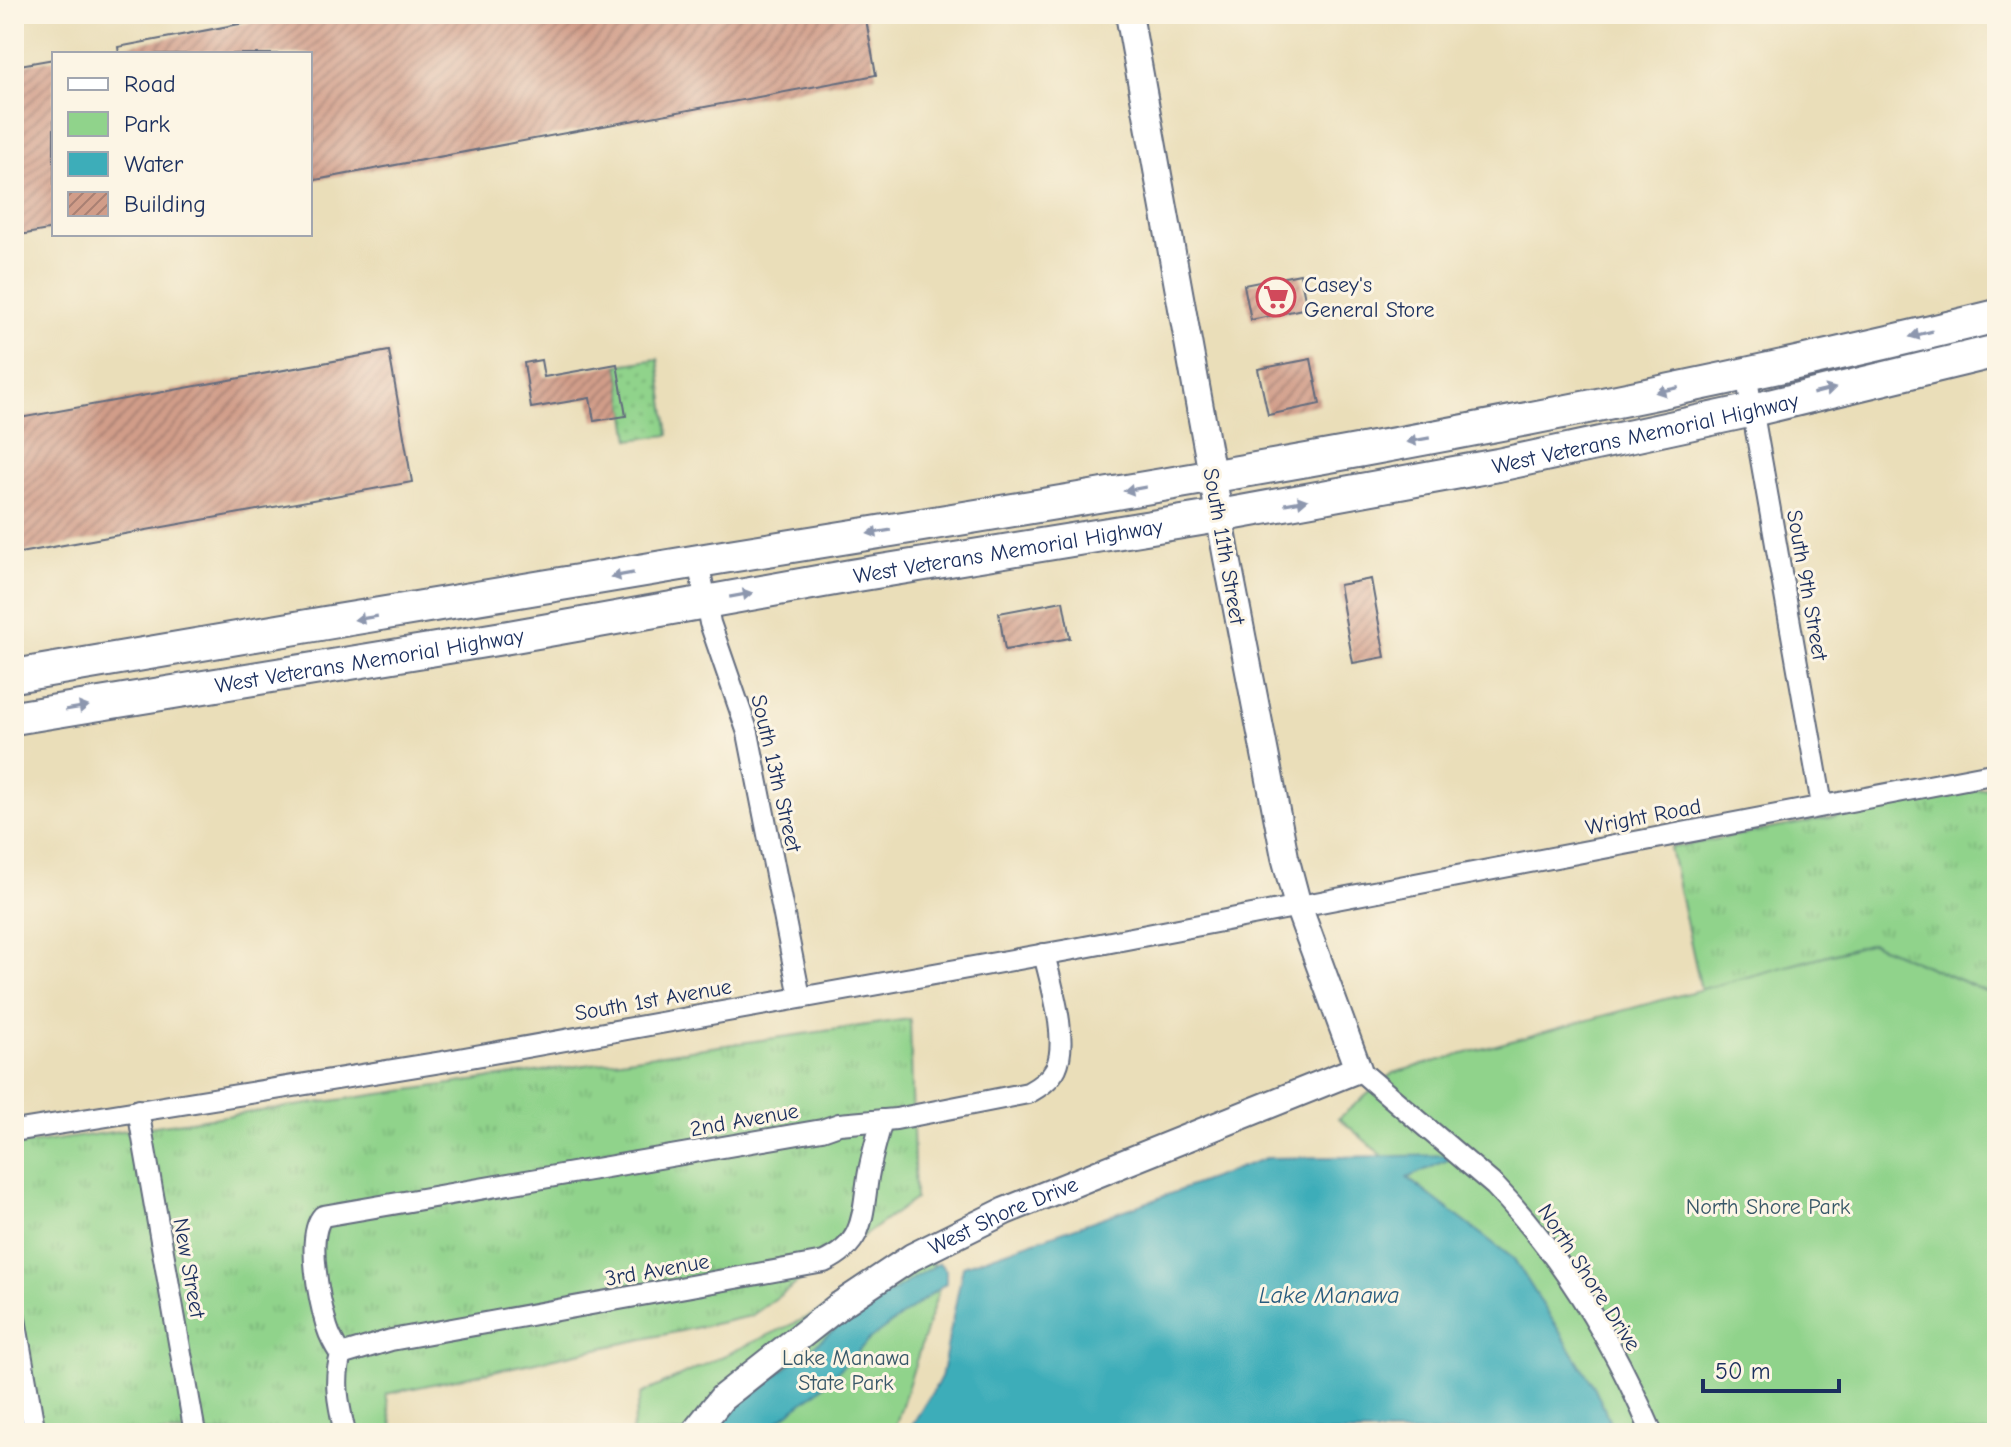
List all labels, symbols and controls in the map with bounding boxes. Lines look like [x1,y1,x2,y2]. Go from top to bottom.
legend [52,52,312,236]
text: Road [124,70,176,98]
text: Park [124,110,170,138]
text: Water [124,150,184,178]
text: Building [124,190,206,218]
place label: Casey's General Store [1304,272,1435,323]
supermarket icon: Casey's General Store [1255,276,1297,318]
one-way arrow [1909,329,1934,341]
one-way arrow [1655,384,1680,397]
one-way arrow [1812,385,1837,397]
street label: West Veterans Memorial Highway [1490,387,1801,480]
one-way arrow [1405,434,1430,446]
street label: South 11th Street [1197,466,1251,627]
one-way arrow [1122,484,1147,496]
one-way arrow [1284,495,1309,507]
street label: South 9th Street [1781,508,1833,663]
street label: West Veterans Memorial Highway [852,513,1165,589]
one-way arrow [866,527,891,539]
one-way arrow [609,569,634,581]
one-way arrow [729,589,754,601]
one-way arrow [353,612,378,624]
street label: West Veterans Memorial Highway [213,623,526,699]
street label: South 13th Street [745,692,807,855]
one-way arrow [65,701,90,713]
street label: Wright Road [1583,793,1703,841]
street label: South 1st Avenue [573,973,734,1027]
street label: 2nd Avenue [688,1098,800,1142]
street label: West Shore Drive [924,1171,1082,1261]
park label: North Shore Park [1686,1194,1851,1220]
street label: North Shore Drive [1532,1199,1646,1356]
street label: New Street [167,1216,211,1321]
street label: 3rd Avenue [603,1248,711,1292]
water label: Lake Manawa [1259,1281,1399,1309]
scale bar [1703,1343,1839,1393]
park label: Lake Manawa State Park [782,1345,910,1396]
text: 50 m [1715,1357,1771,1385]

